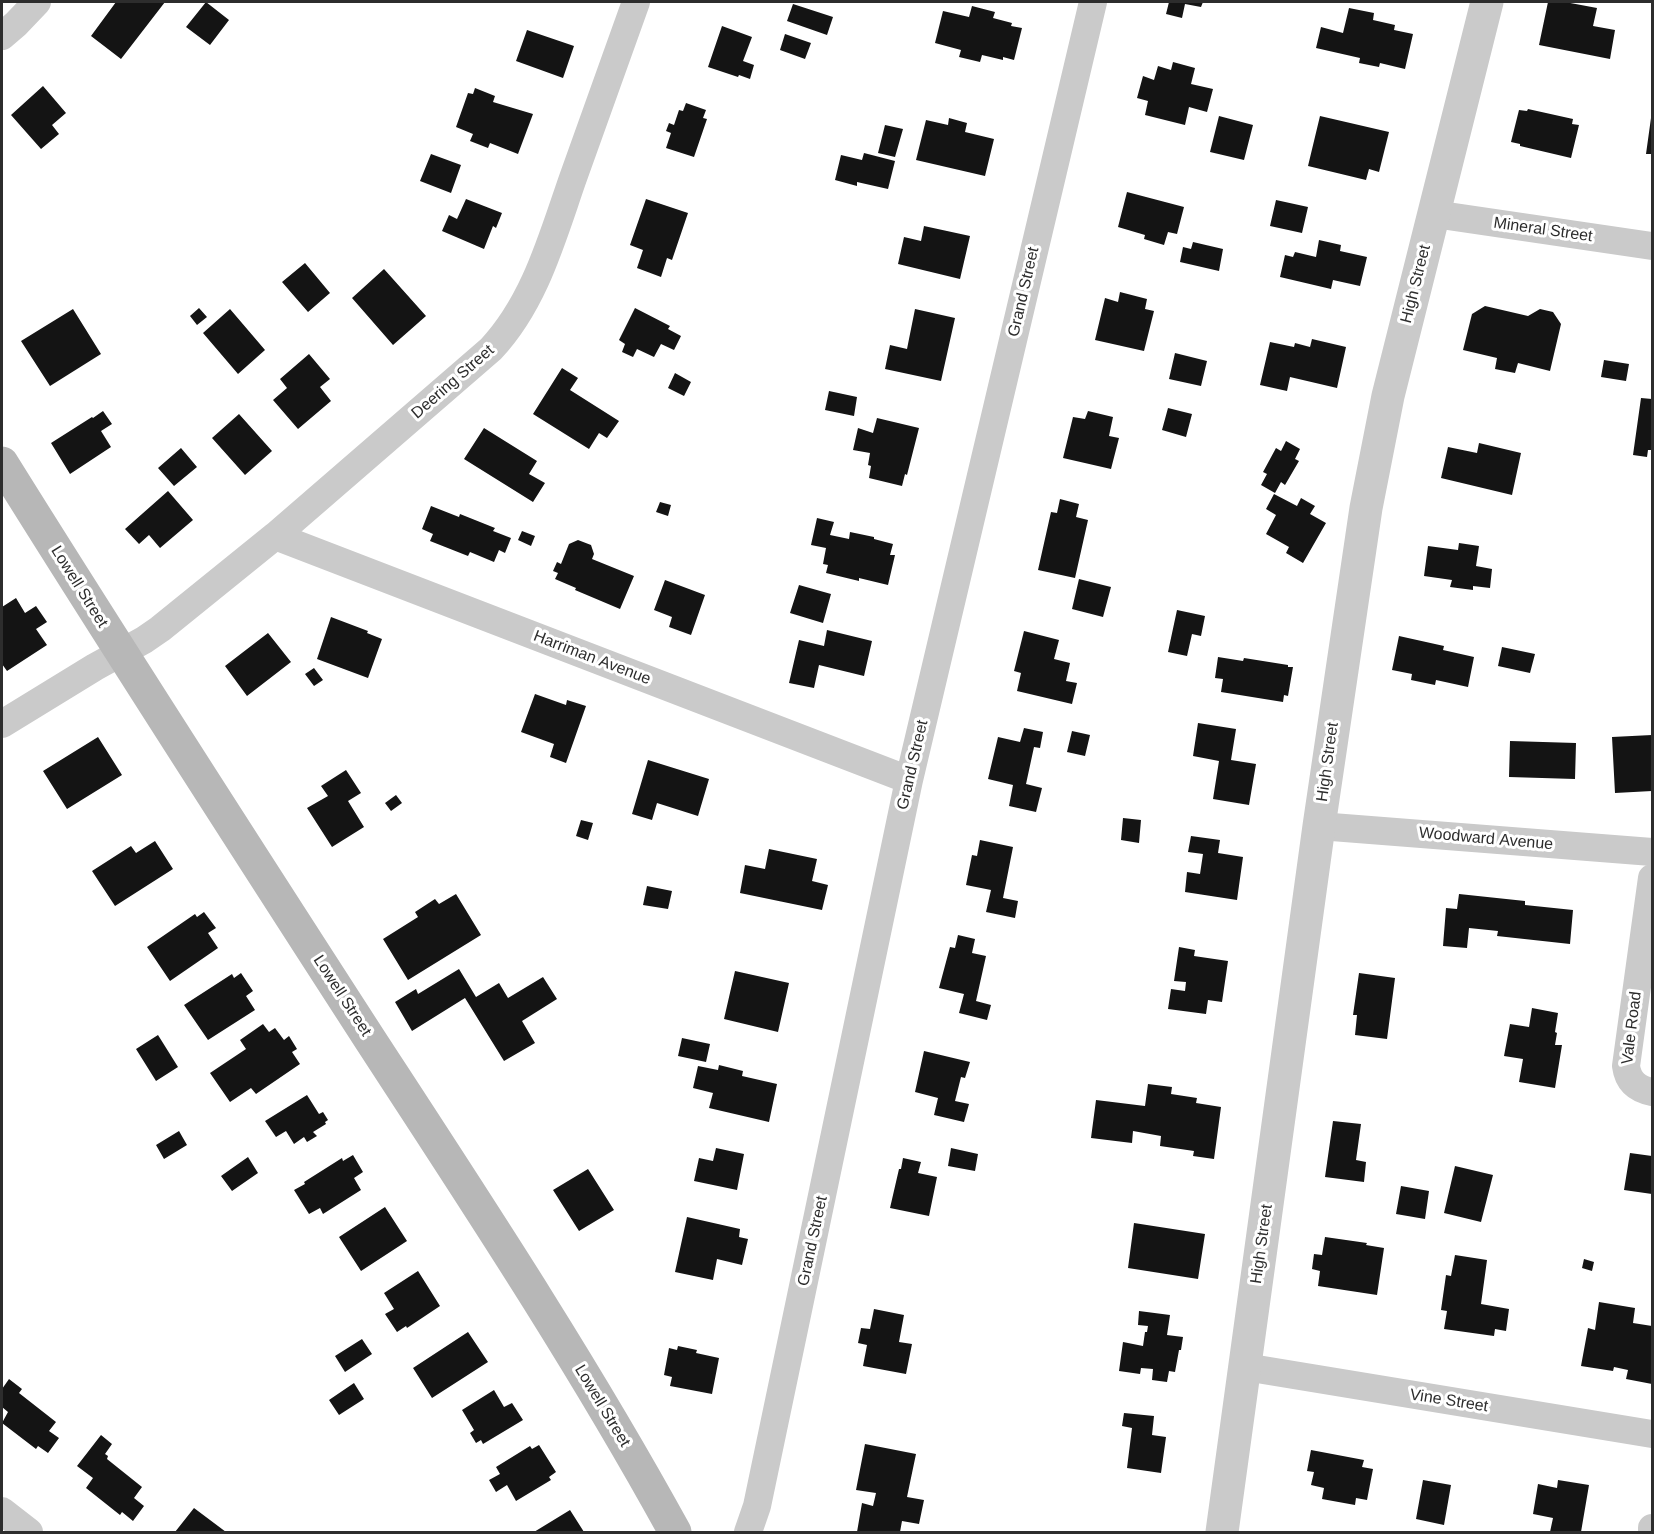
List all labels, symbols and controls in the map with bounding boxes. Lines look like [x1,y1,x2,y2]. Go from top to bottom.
street label: Mineral Street [1492,214,1594,246]
street label: High Street [1397,243,1435,325]
street label: Grand Street [1004,245,1044,339]
street label: Deering Street [408,341,498,423]
street label: Lowell Street [46,543,112,631]
street label: Harriman Avenue [531,627,653,689]
street label: Grand Street [893,718,933,812]
street label: High Street [1313,721,1343,803]
street label: Woodward Avenue [1418,824,1554,854]
street label: Lowell Street [309,952,375,1040]
street label: Vale Road [1618,990,1646,1066]
street label: Grand Street [794,1194,832,1288]
street label: High Street [1247,1203,1277,1285]
street label: Lowell Street [570,1361,634,1451]
street label: Vine Street [1409,1385,1489,1417]

